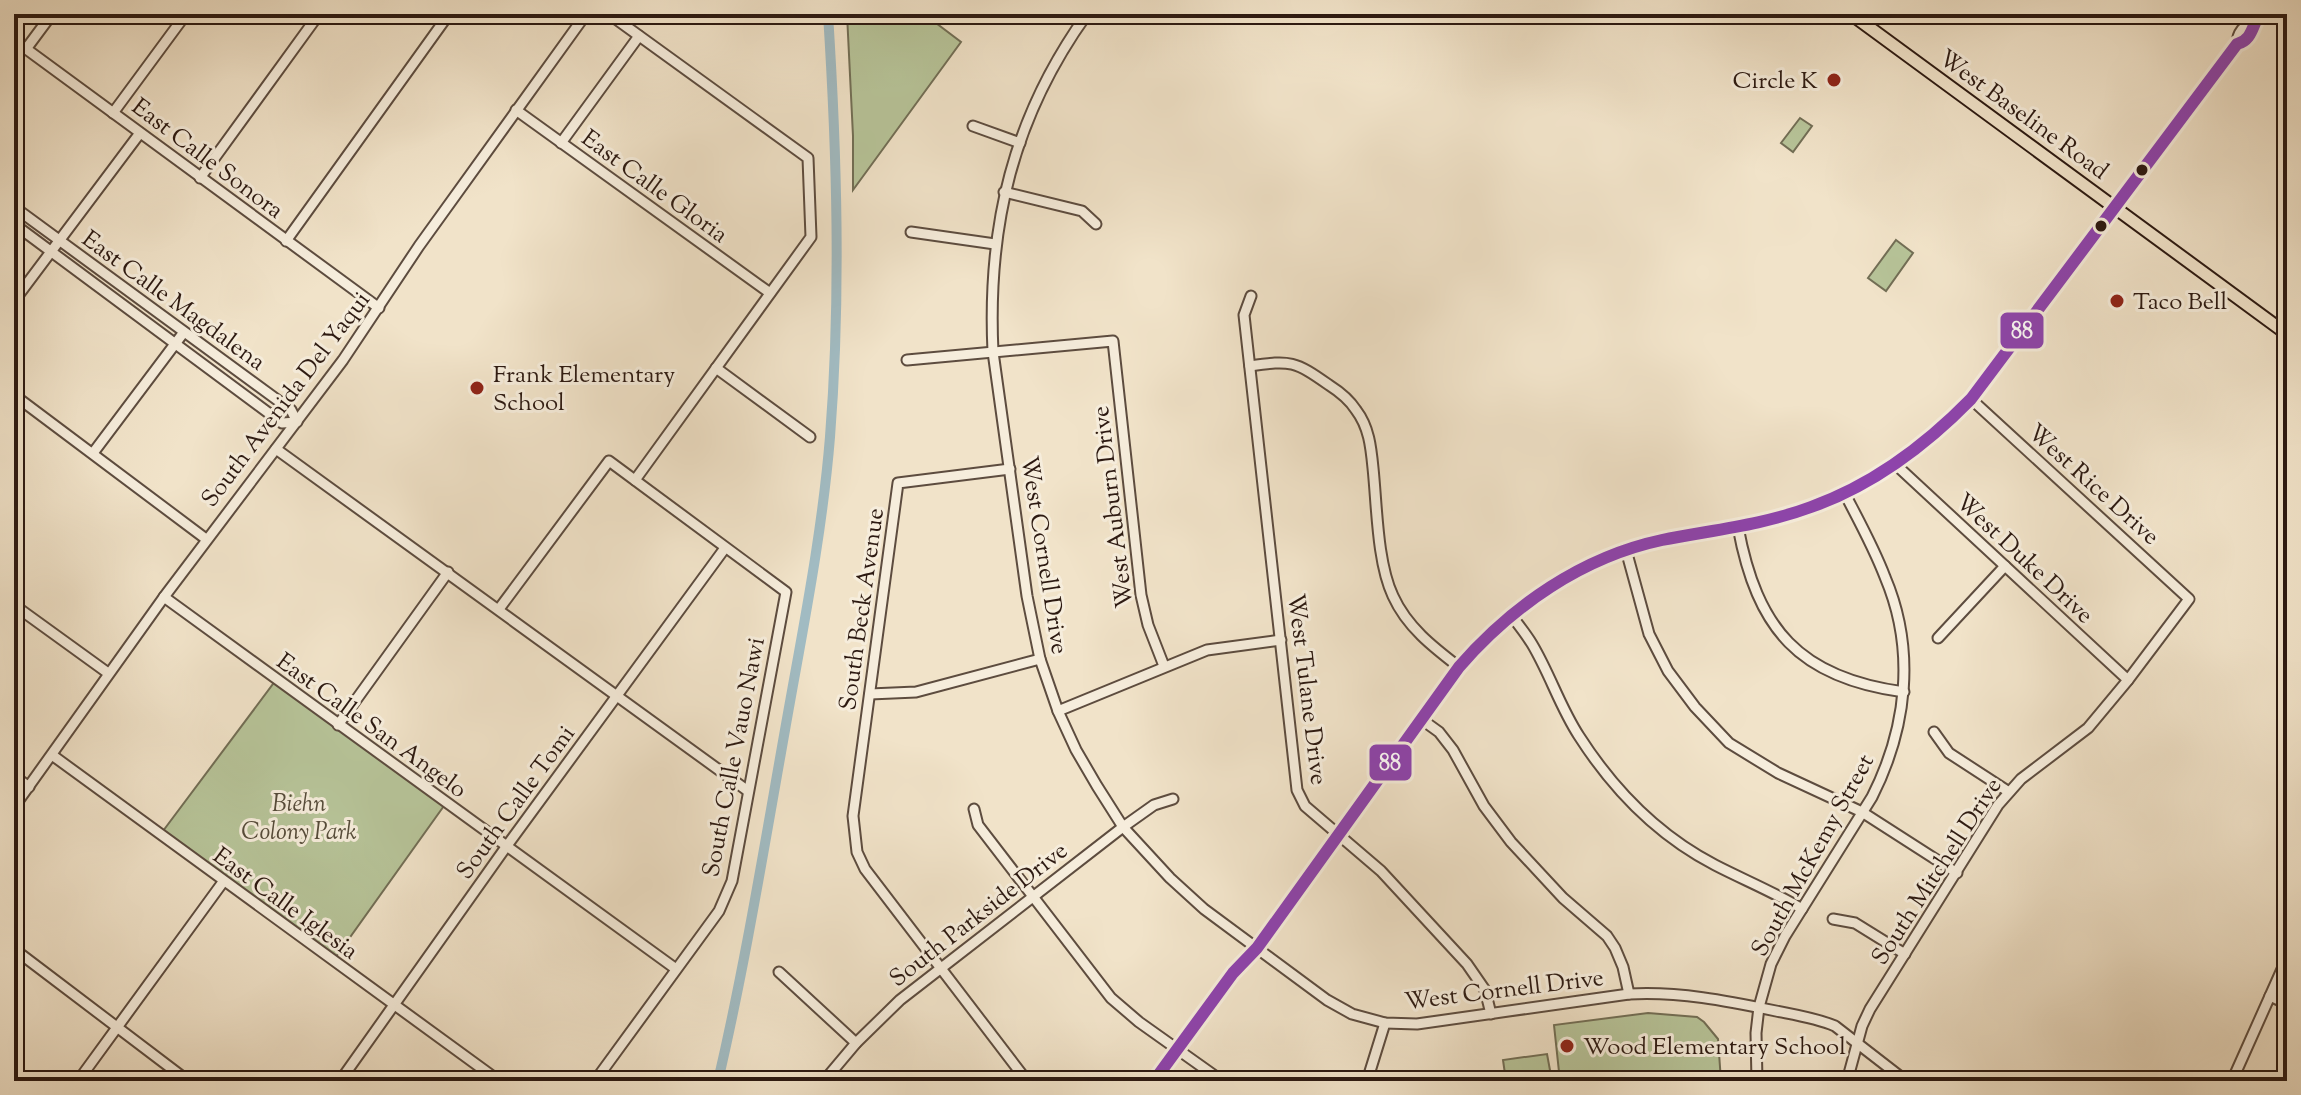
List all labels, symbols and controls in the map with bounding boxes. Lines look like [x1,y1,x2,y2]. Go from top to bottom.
street label: West Baseline Road [1931,42,2115,189]
place label: Circle K [1732,65,1818,99]
marker: Circle K [1825,71,1843,89]
street label: East Calle Sonora [124,91,290,228]
street label: East Calle Gloria [573,123,734,252]
unlabelled marker [2134,162,2150,178]
unlabelled marker [2093,218,2109,234]
street label: East Calle Magdalena [74,223,272,380]
street label: South Avenida Del Yaqui [194,285,379,515]
place label: Taco Bell [2133,286,2227,320]
marker: Taco Bell [2108,292,2126,310]
line badge: 88 [1999,311,2045,350]
text: 88 [2011,317,2033,349]
place label: Frank Elementary School [493,359,675,421]
marker: Frank Elementary School [468,379,486,397]
street label: West Auburn Drive [1085,404,1143,610]
street label: West Rice Drive [2019,417,2166,554]
street label: West Cornell Drive [1011,454,1075,657]
street label: West Duke Drive [1947,486,2100,633]
street label: South Beck Avenue [832,506,894,713]
street label: West Tulane Drive [1277,592,1335,787]
street label: South Calle Vauo Nawi [695,634,775,880]
street label: East Calle San Angelo [269,646,473,807]
street label: South Calle Tomi [449,719,584,887]
line badge: 88 [1368,743,1413,782]
text: 88 [1379,749,1401,781]
street label: South McKemy Street [1744,749,1884,963]
street label: South Mitchell Drive [1864,772,2011,973]
park label: Biehn Colony Park [241,788,357,850]
street label: South Parkside Drive [883,835,1076,996]
street label: East Calle Iglesia [205,840,365,969]
street label: West Cornell Drive [1403,962,1606,1020]
place label: Wood Elementary School [1583,1031,1846,1065]
marker: Wood Elementary School [1558,1037,1576,1055]

